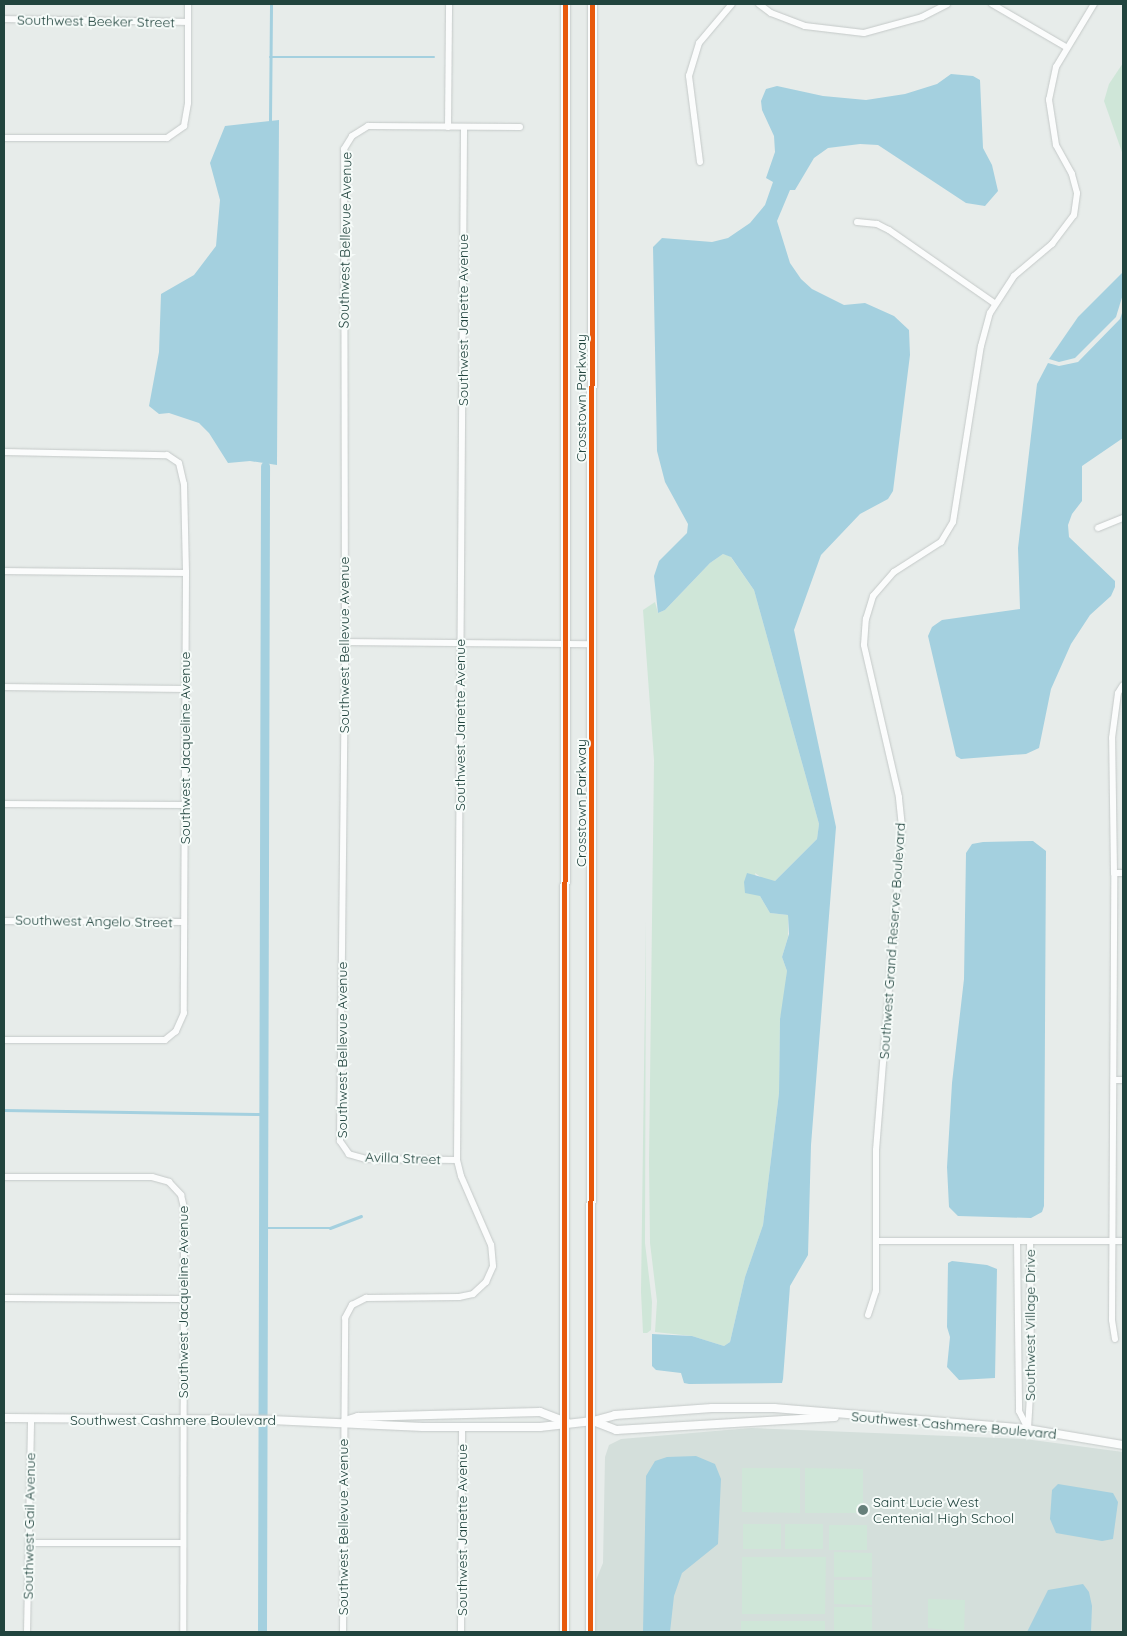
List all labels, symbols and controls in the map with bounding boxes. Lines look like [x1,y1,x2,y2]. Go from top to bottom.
street label: Southwest Beeker Street [17,11,175,31]
street label: Southwest Bellevue Avenue [335,152,355,328]
street label: Southwest Janette Avenue [455,234,471,406]
street label: Crosstown Parkway [573,334,589,462]
street label: Southwest Bellevue Avenue [336,557,352,733]
street label: Southwest Janette Avenue [452,639,468,811]
street label: Southwest Jacqueline Avenue [177,652,193,844]
street label: Crosstown Parkway [573,739,589,867]
street label: Southwest Grand Reserve Boulevard [875,822,909,1060]
street label: Southwest Angelo Street [15,911,173,931]
street label: Southwest Bellevue Avenue [334,962,350,1138]
street label: Avilla Street [365,1148,441,1168]
street label: Southwest Jacqueline Avenue [175,1206,191,1398]
street label: Southwest Village Drive [1022,1249,1038,1401]
street label: Southwest Cashmere Boulevard [851,1408,1057,1442]
street label: Southwest Cashmere Boulevard [70,1412,276,1428]
street label: Southwest Bellevue Avenue [335,1439,351,1615]
street label: Southwest Janette Avenue [454,1444,470,1616]
street label: Southwest Gail Avenue [19,1452,39,1600]
place label: Saint Lucie West Centenial High School [873,1494,1014,1526]
marker: Saint Lucie West Centenial High School [857,1504,869,1516]

